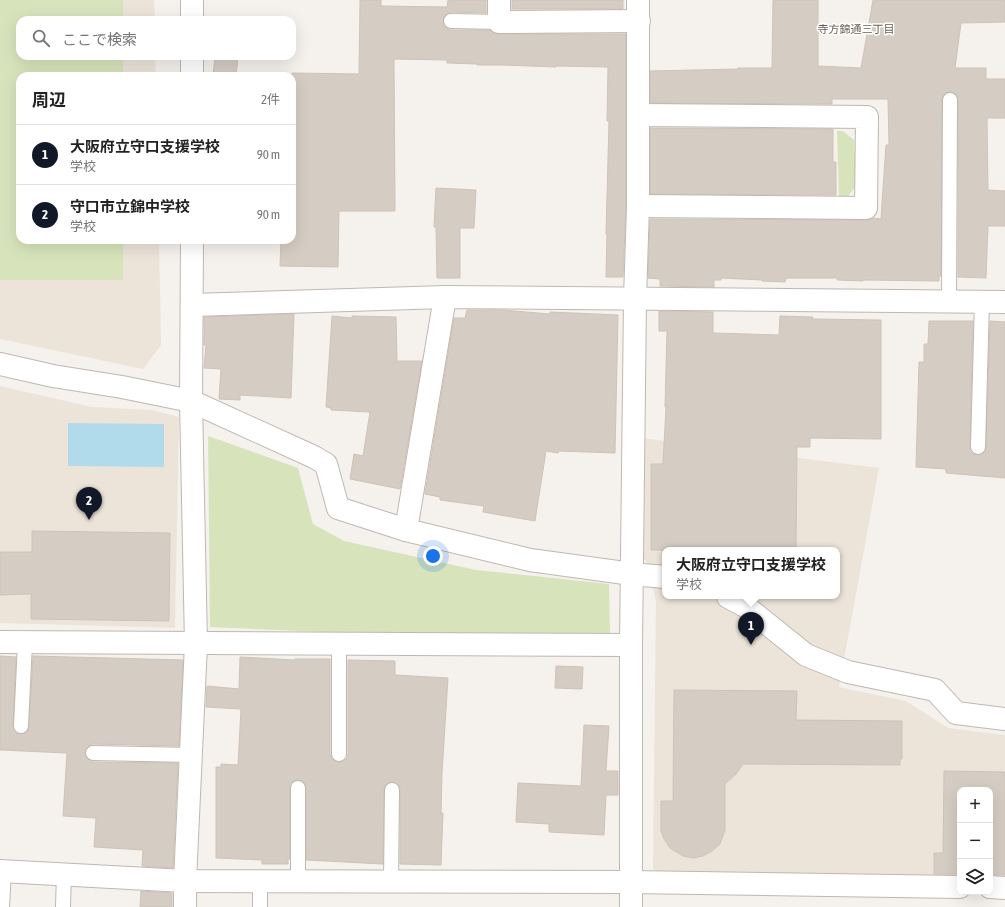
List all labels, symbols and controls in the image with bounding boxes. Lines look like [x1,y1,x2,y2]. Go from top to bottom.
search box [16,16,296,60]
district label: 寺方錦通三丁目 [818,23,895,35]
icon: search [30,27,52,49]
text: ここで検索 [62,31,137,48]
text: 周辺 [32,90,66,110]
text: 2件 [261,92,280,107]
text: 大阪府立守口支援学校 [70,138,220,155]
text: 1 [42,147,48,162]
text: 90 m [257,147,280,162]
text: 学校 [70,159,96,174]
text: 守口市立錦中学校 [70,198,190,215]
text: 2 [42,207,48,222]
text: 90 m [257,207,280,222]
text: 学校 [70,219,96,234]
pin: 2 [76,487,102,520]
your location [423,546,443,566]
popup [662,547,840,599]
text: 大阪府立守口支援学校 [676,556,826,573]
text: 学校 [676,577,702,592]
pin: 1 [738,612,764,645]
map controls [957,787,993,895]
button: + [957,787,993,823]
button: − [957,823,993,859]
button: layers [957,859,993,895]

